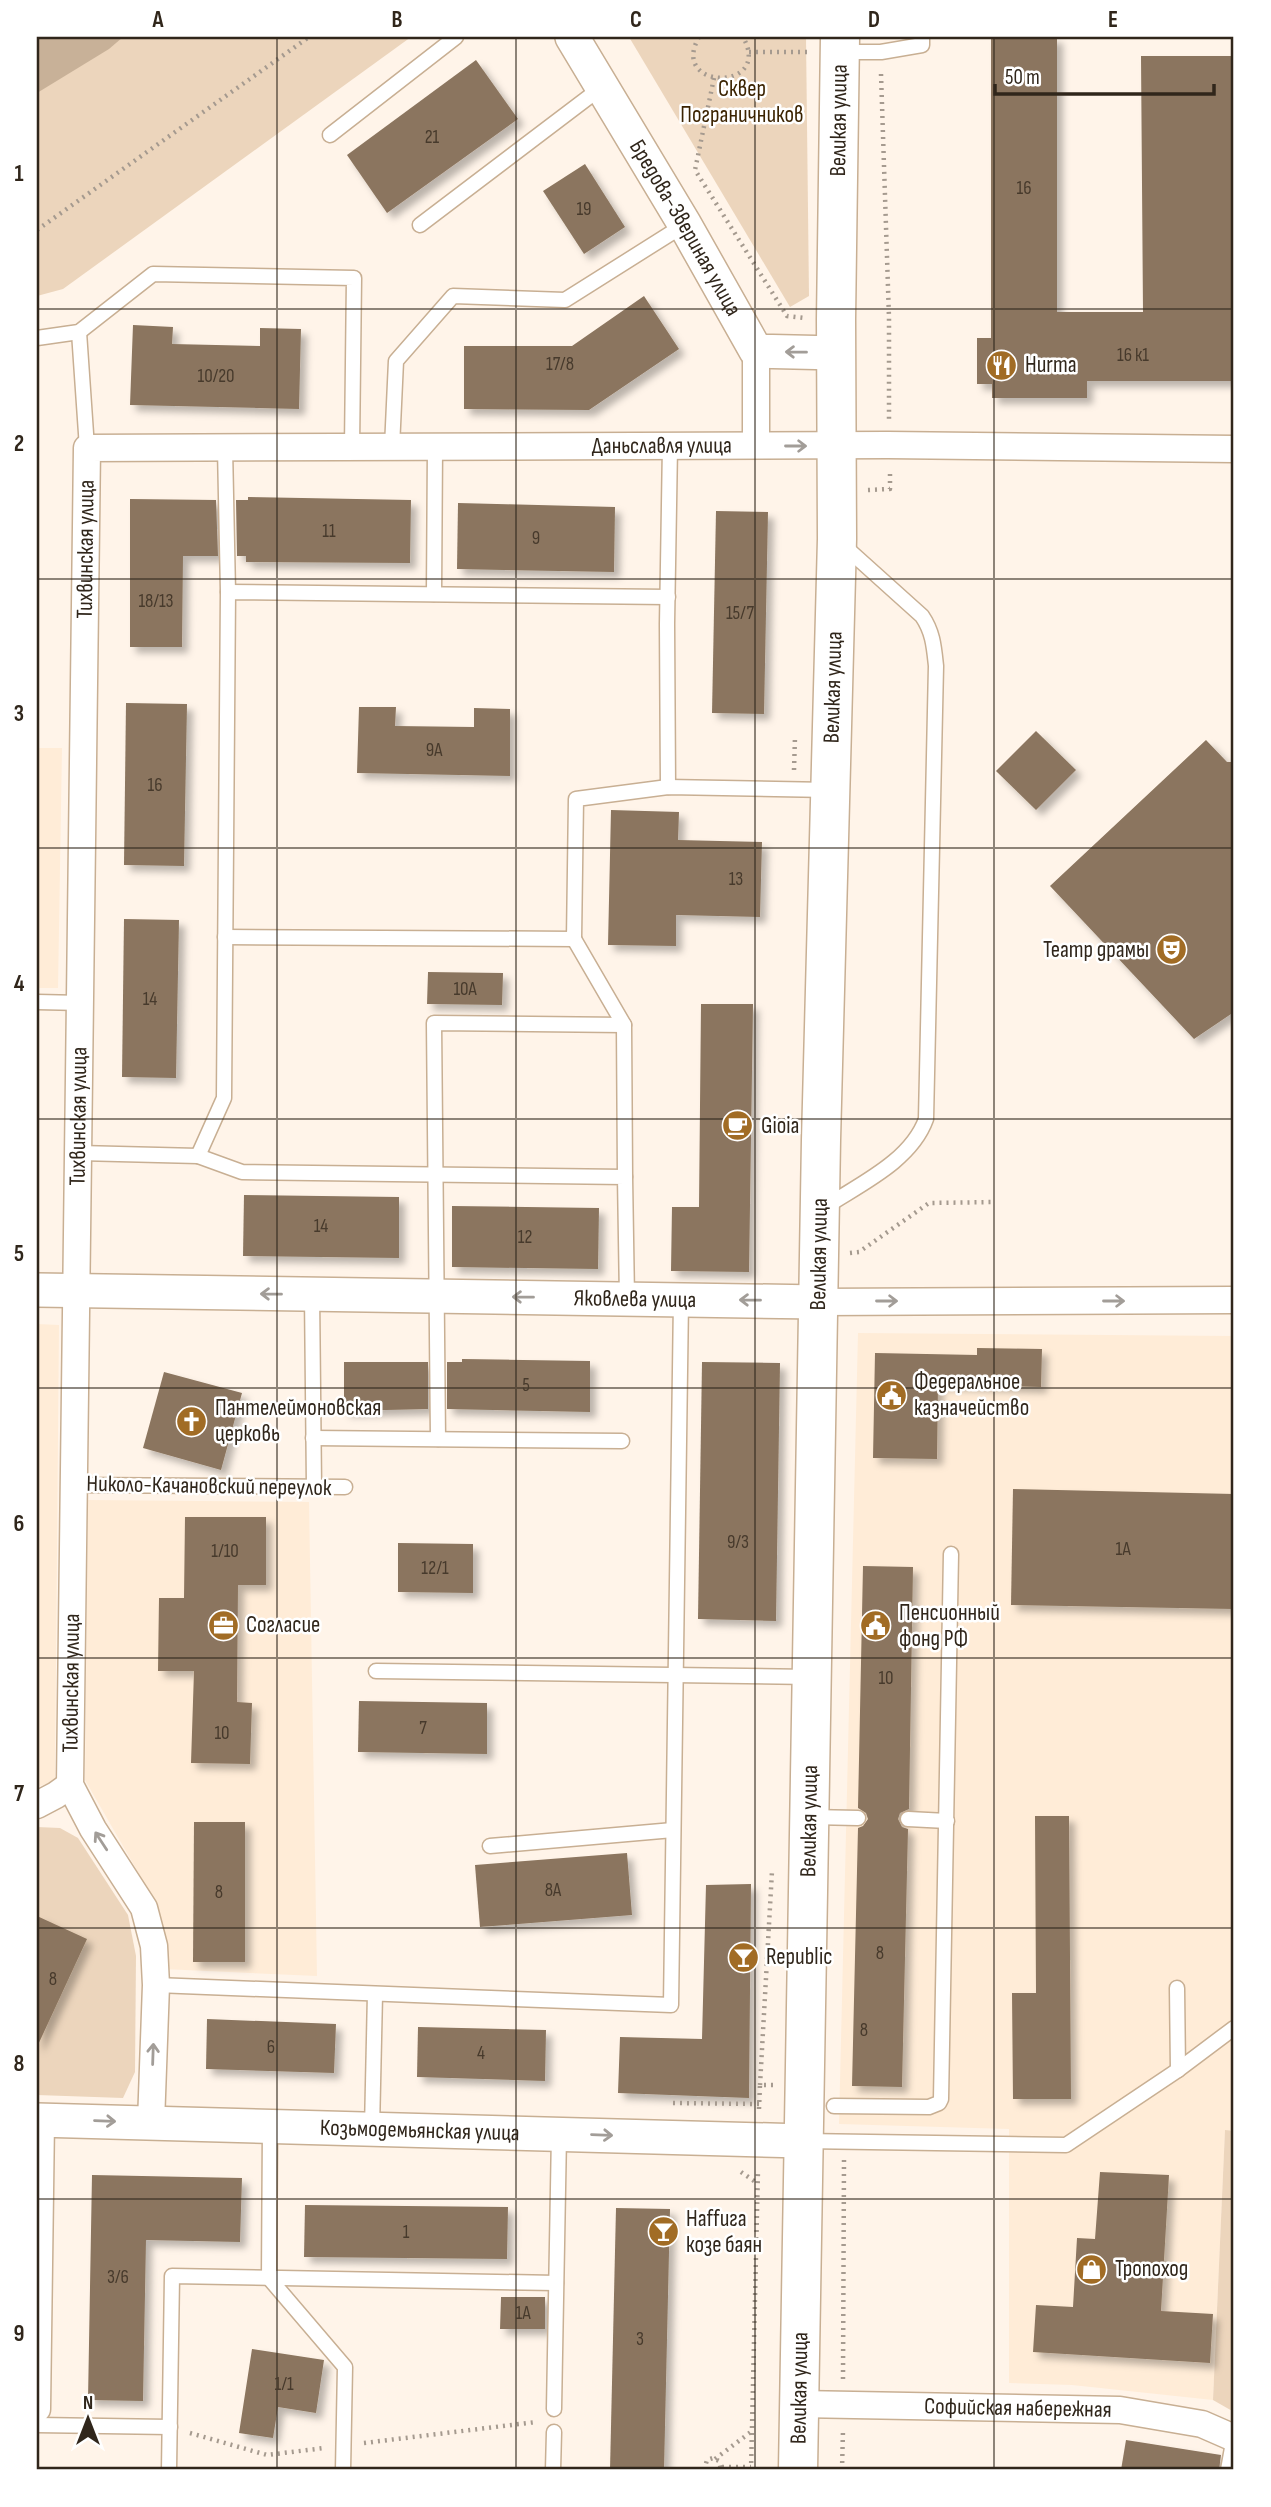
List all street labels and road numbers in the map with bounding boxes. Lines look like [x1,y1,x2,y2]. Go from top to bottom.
street label: Великая улица [824,64,854,177]
street label: Бредова-Звериная улица [623,135,747,321]
street label: Даньславля улица [592,432,732,460]
street label: Тихвинская улица [71,480,101,619]
street label: Великая улица [818,631,849,744]
street label: Тихвинская улица [64,1047,93,1186]
street label: Великая улица [804,1198,834,1310]
street label: Яковлева улица [573,1284,696,1314]
street label: Николо-Качановский переулок [86,1470,332,1502]
street label: Тихвинская улица [56,1613,86,1753]
street label: Великая улица [794,1765,824,1877]
street label: Козьмодемьянская улица [320,2114,520,2147]
street label: Великая улица [784,2332,814,2444]
street label: Софийская набережная [924,2392,1112,2424]

